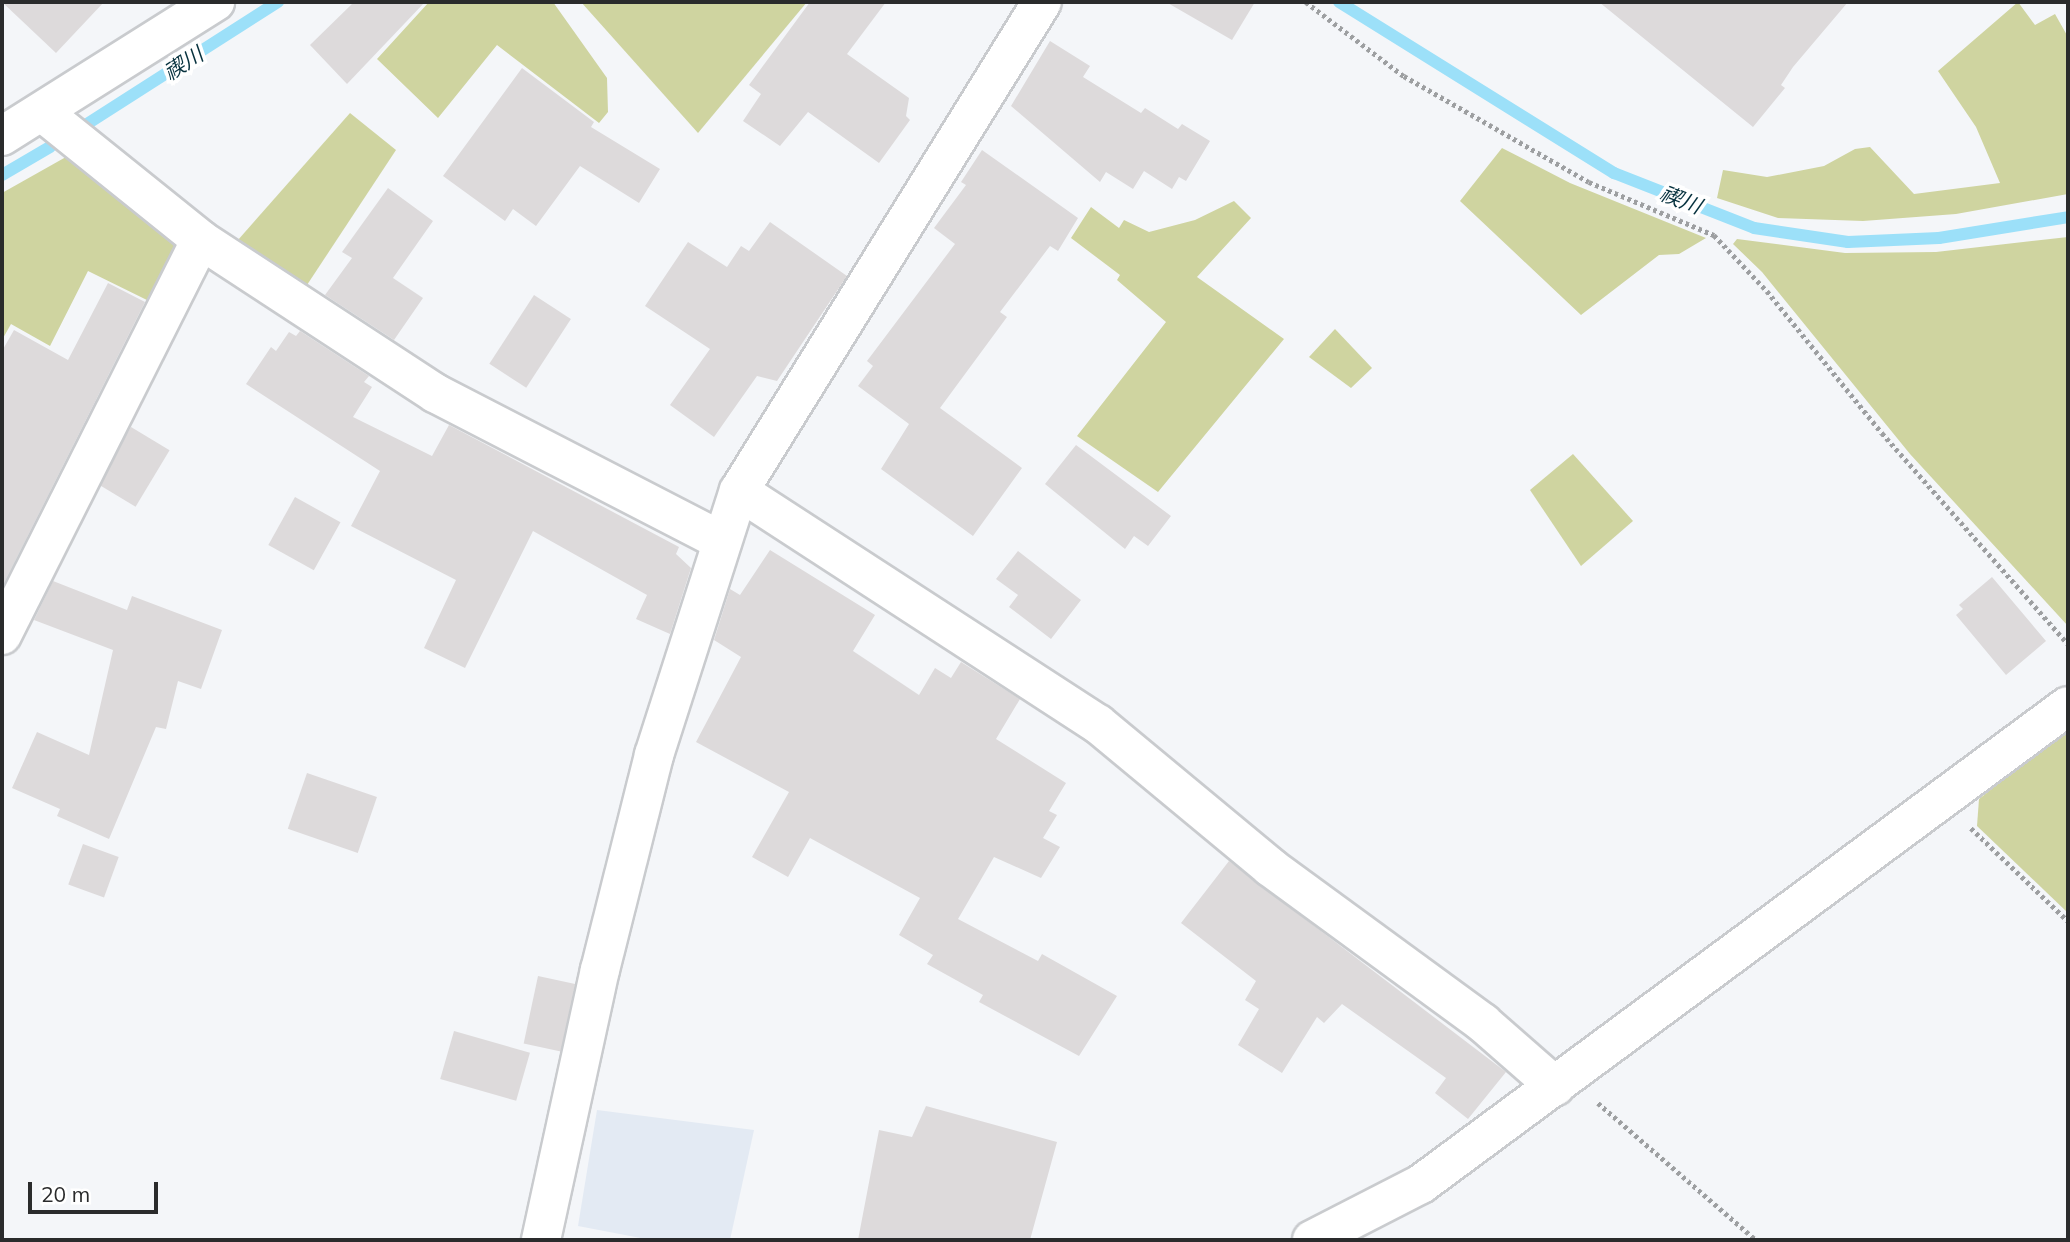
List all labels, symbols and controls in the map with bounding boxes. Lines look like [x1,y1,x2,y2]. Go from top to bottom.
water label: 禊川 [159,41,207,85]
water label: 禊川 [1657,180,1705,218]
scale bar [32,1168,161,1212]
text: 20 m [41,1181,90,1207]

